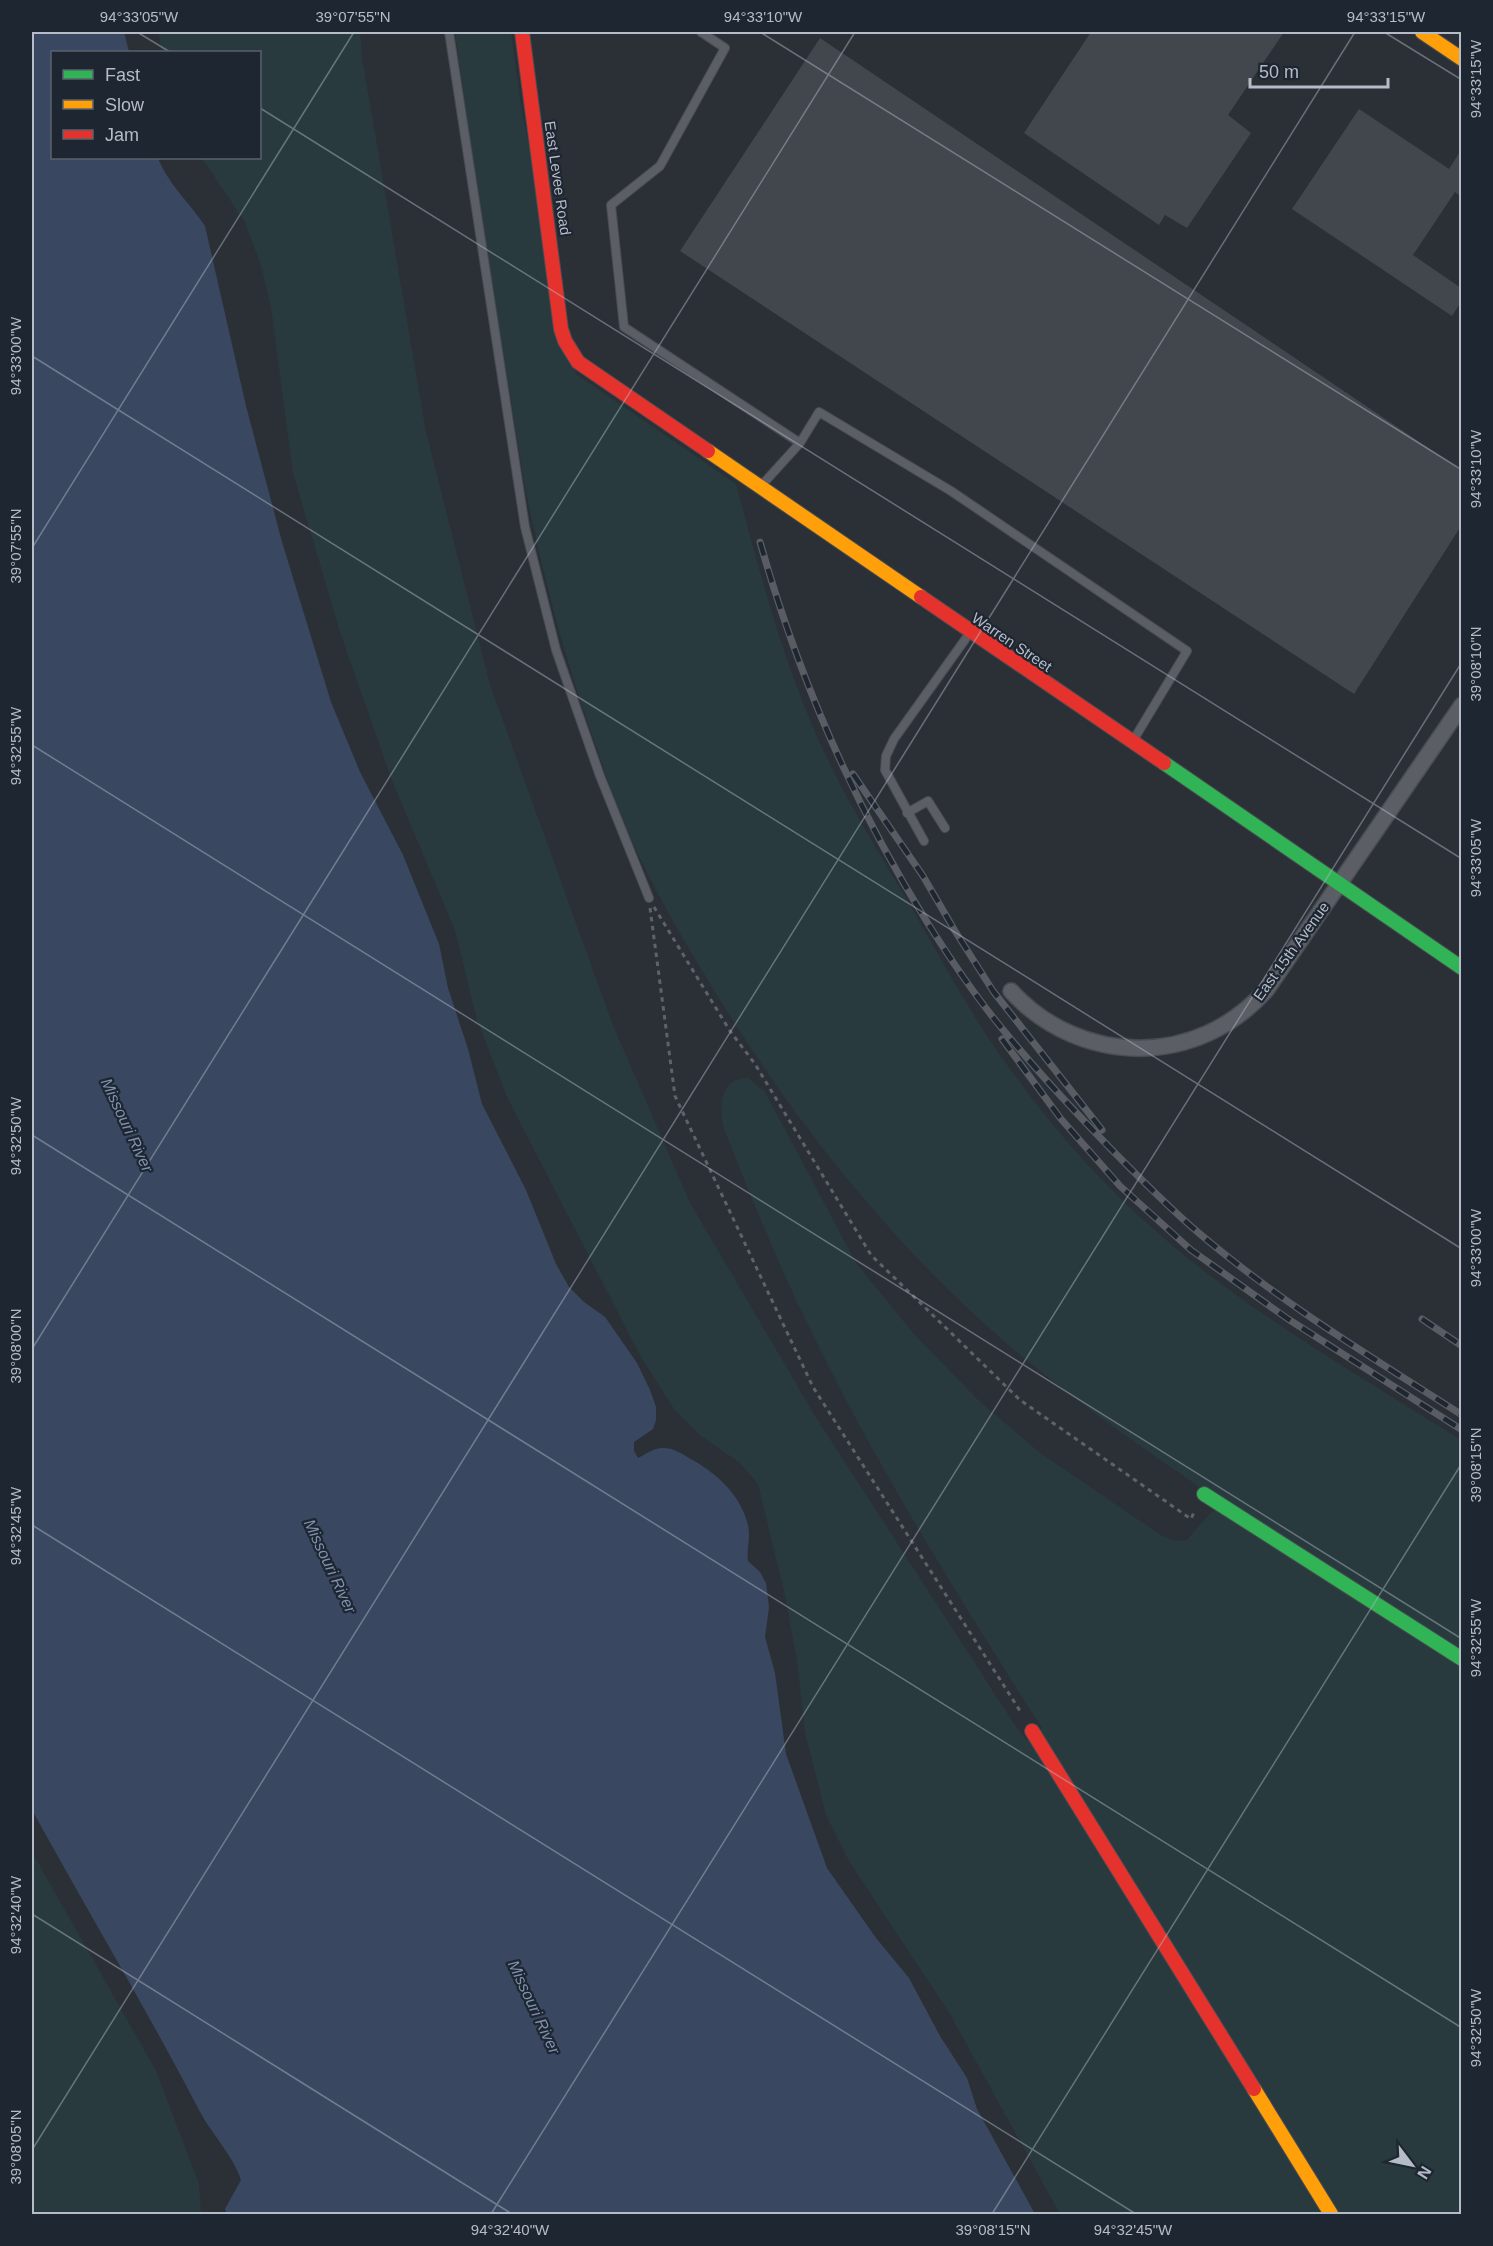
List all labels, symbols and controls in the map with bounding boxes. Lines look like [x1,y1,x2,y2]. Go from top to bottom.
text: 94°33'05"W [100,8,179,25]
text: 39°07'55"N [315,8,391,25]
text: 94°33'10"W [724,8,803,25]
text: 94°33'15"W [1347,8,1426,25]
text: 94°33'15"W [1467,39,1484,118]
legend [51,51,261,159]
scale bar [1250,51,1388,89]
text: 50 m [1259,62,1299,82]
text: Fast [105,65,140,85]
text: Slow [105,95,145,115]
street label: East Levee Road [542,120,574,236]
text: Jam [105,125,139,145]
text: 94°33'00"W [7,316,24,395]
text: 94°33'10"W [1467,429,1484,508]
text: 39°07'55"N [7,508,24,584]
street label: Warren Street [969,609,1056,675]
text: 39°08'10"N [1467,626,1484,702]
text: 94°32'55"W [7,706,24,785]
text: 94°33'05"W [1467,818,1484,897]
street label: East 15th Avenue [1250,899,1332,1003]
water label: Missouri River [98,1075,156,1175]
text: 94°32'50"W [7,1096,24,1175]
text: 94°33'00"W [1467,1208,1484,1287]
text: 39°08'00"N [7,1308,24,1384]
text: 39°08'15"N [1467,1427,1484,1503]
text: 94°32'45"W [7,1486,24,1565]
water label: Missouri River [301,1516,359,1616]
text: 94°32'55"W [1467,1598,1484,1677]
text: 94°32'40"W [7,1875,24,1954]
water label: Missouri River [505,1957,563,2057]
text: 94°32'50"W [1467,1988,1484,2067]
text: 39°08'05"N [7,2109,24,2185]
north arrow [1382,2135,1442,2195]
text: N [1414,2163,1435,2182]
text: 94°32'40"W [471,2221,550,2238]
text: 39°08'15"N [955,2221,1031,2238]
text: 94°32'45"W [1094,2221,1173,2238]

